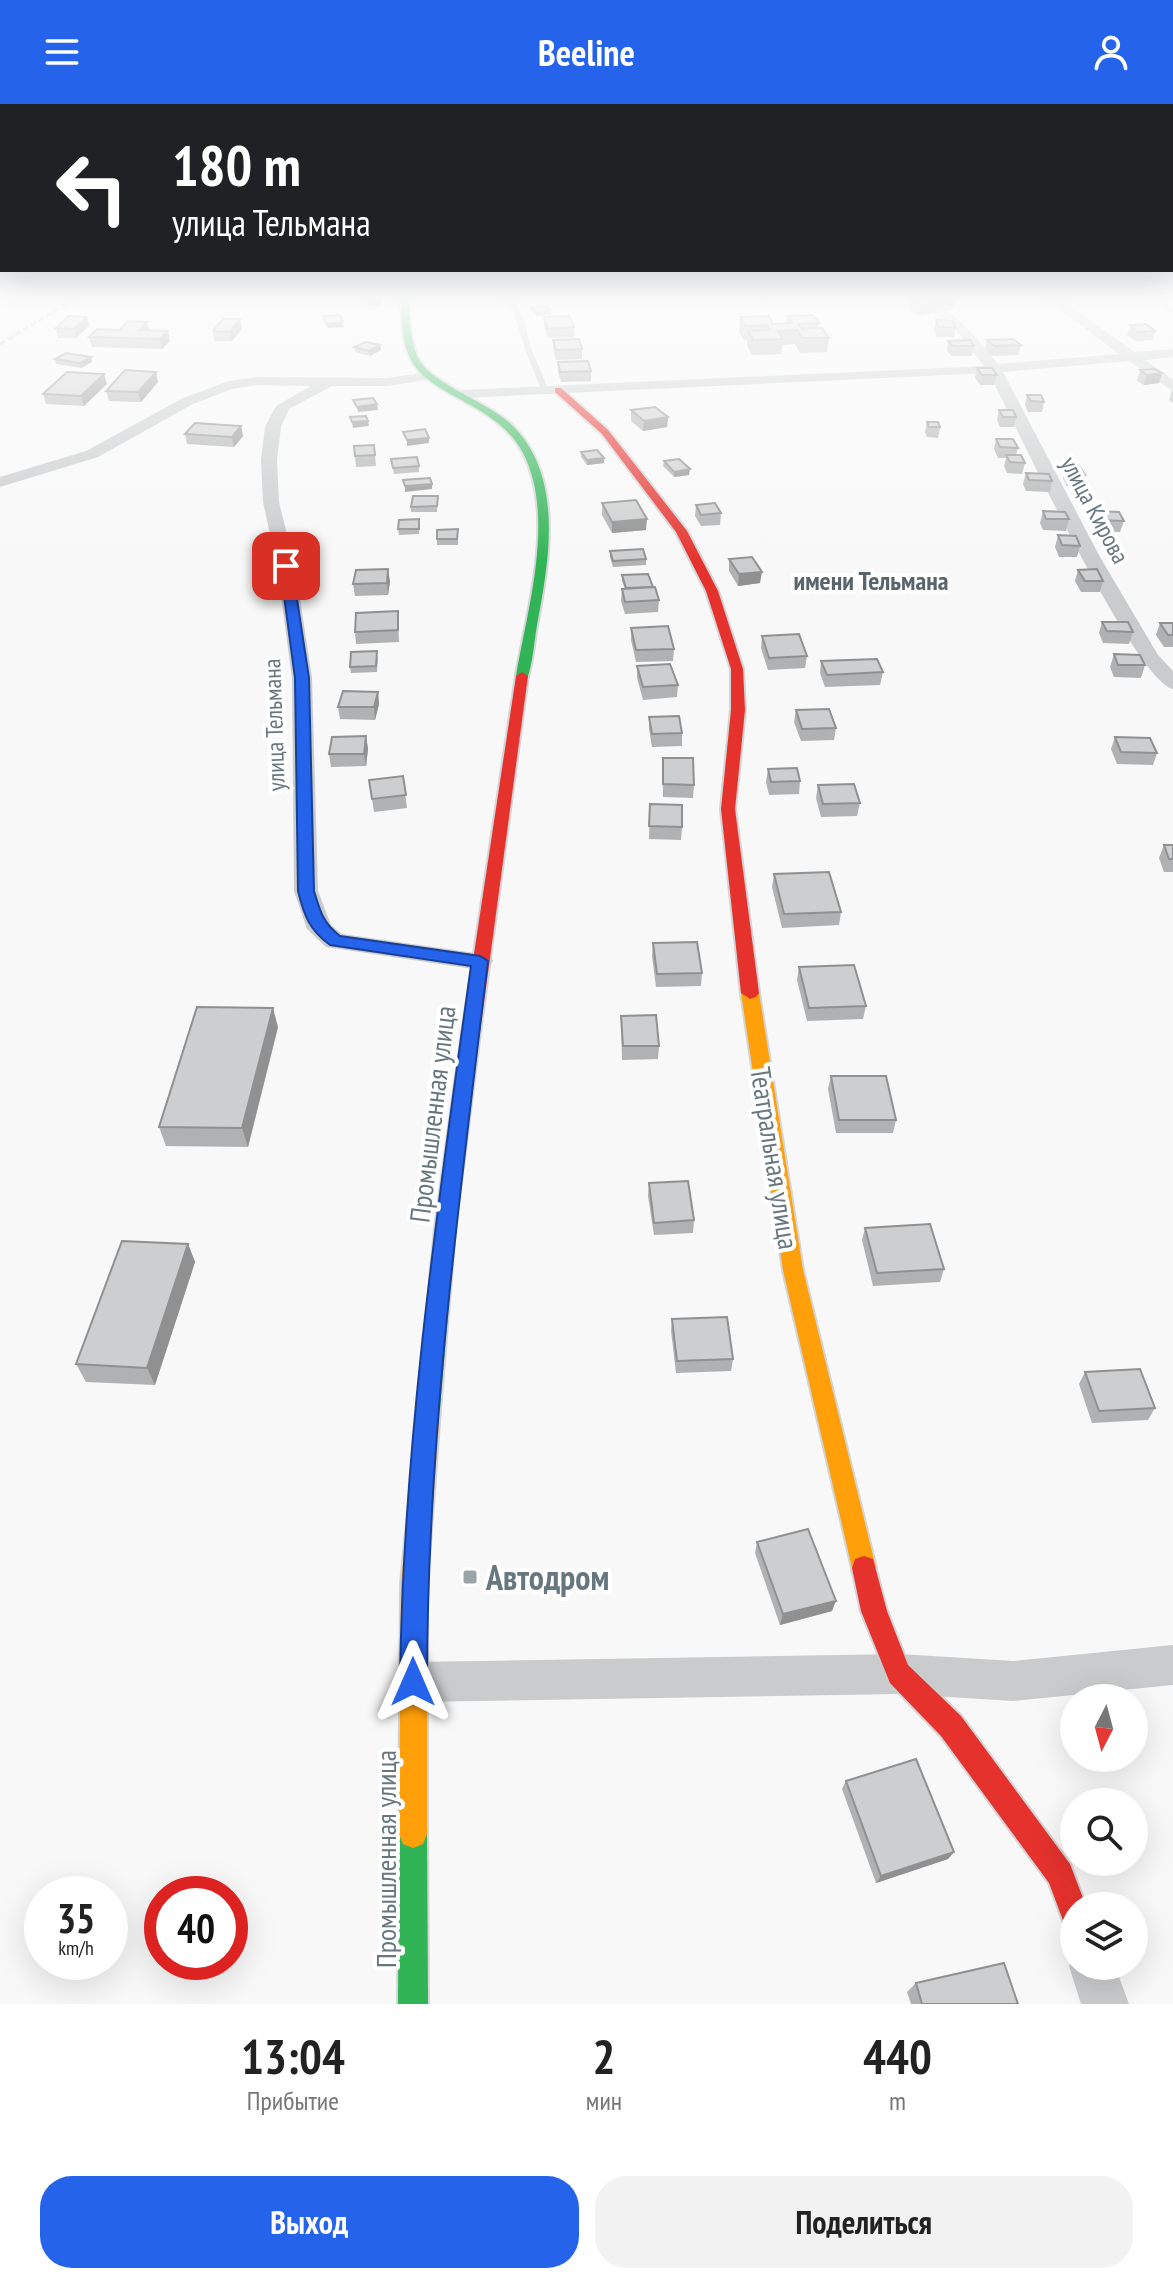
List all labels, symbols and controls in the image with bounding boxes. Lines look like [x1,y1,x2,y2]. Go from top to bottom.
text: Beeline [538,29,635,76]
icon: menu [40,30,84,74]
icon: person [1089,30,1133,74]
text: 180 m [172,129,301,201]
icon: left [40,136,144,240]
text: улица Тельмана [172,199,371,246]
street label: улица Кирова [1054,451,1136,569]
pin [252,532,320,600]
icon: arrive [264,544,308,588]
district label: имени Тельмана [793,564,949,597]
street label: улица Тельмана [256,658,292,792]
street label: Промышленная улица [400,1004,464,1224]
street label: Театральная улица [742,1064,808,1252]
place label: Автодром [485,1555,609,1599]
marker: Автодром [461,1568,479,1586]
position arrow [371,1640,455,1724]
north arrow [1060,1684,1148,1772]
map controls [1060,1684,1148,1980]
street label: Промышленная улица [367,1750,404,1968]
button: search [1060,1788,1148,1876]
speed limit sign: 40 [144,1876,248,1980]
text: 35 [57,1892,95,1944]
button: layers [1060,1892,1148,1980]
text: km/h [58,1935,94,1961]
text: 13:04 [241,2025,345,2087]
text: 2 [592,2025,615,2087]
text: 440 [863,2025,932,2087]
text: Прибытие [247,2084,339,2117]
text: мин [586,2084,622,2117]
text: m [889,2084,906,2117]
button: Выход [40,2176,579,2268]
button: Поделиться [595,2176,1133,2268]

